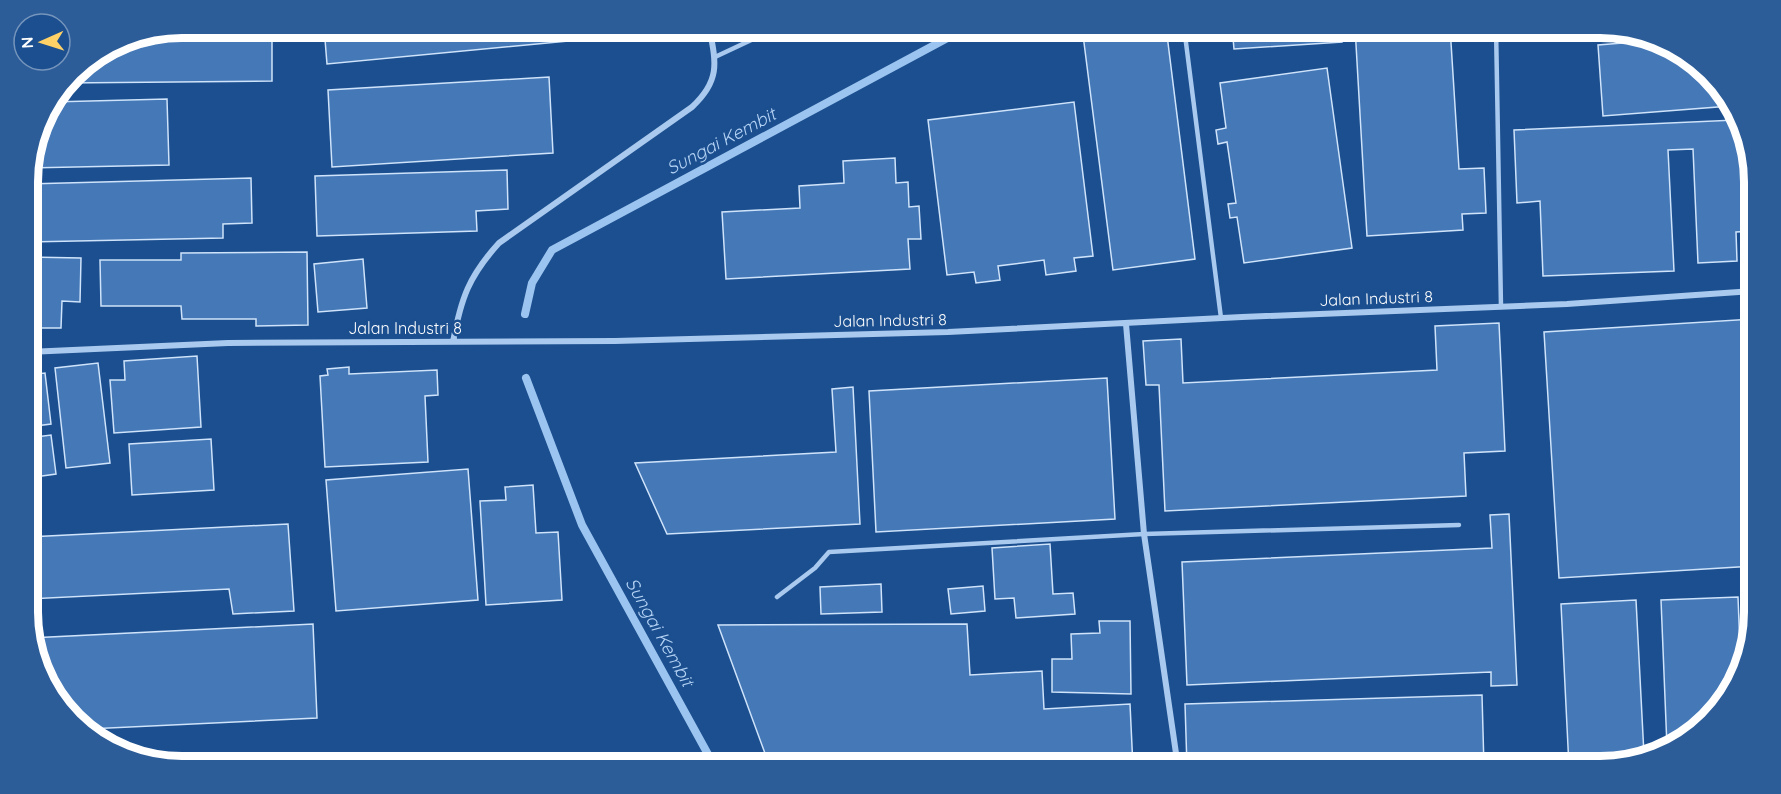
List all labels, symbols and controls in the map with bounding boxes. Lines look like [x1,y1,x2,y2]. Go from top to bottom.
north arrow [12,12,72,72]
text: N [17,36,37,49]
water label: Sungai Kembit [662,102,781,180]
street label: Jalan Industri 8 [1319,286,1433,310]
street label: Jalan Industri 8 [833,309,947,331]
street label: Jalan Industri 8 [348,318,462,338]
water label: Sungai Kembit [621,574,700,692]

